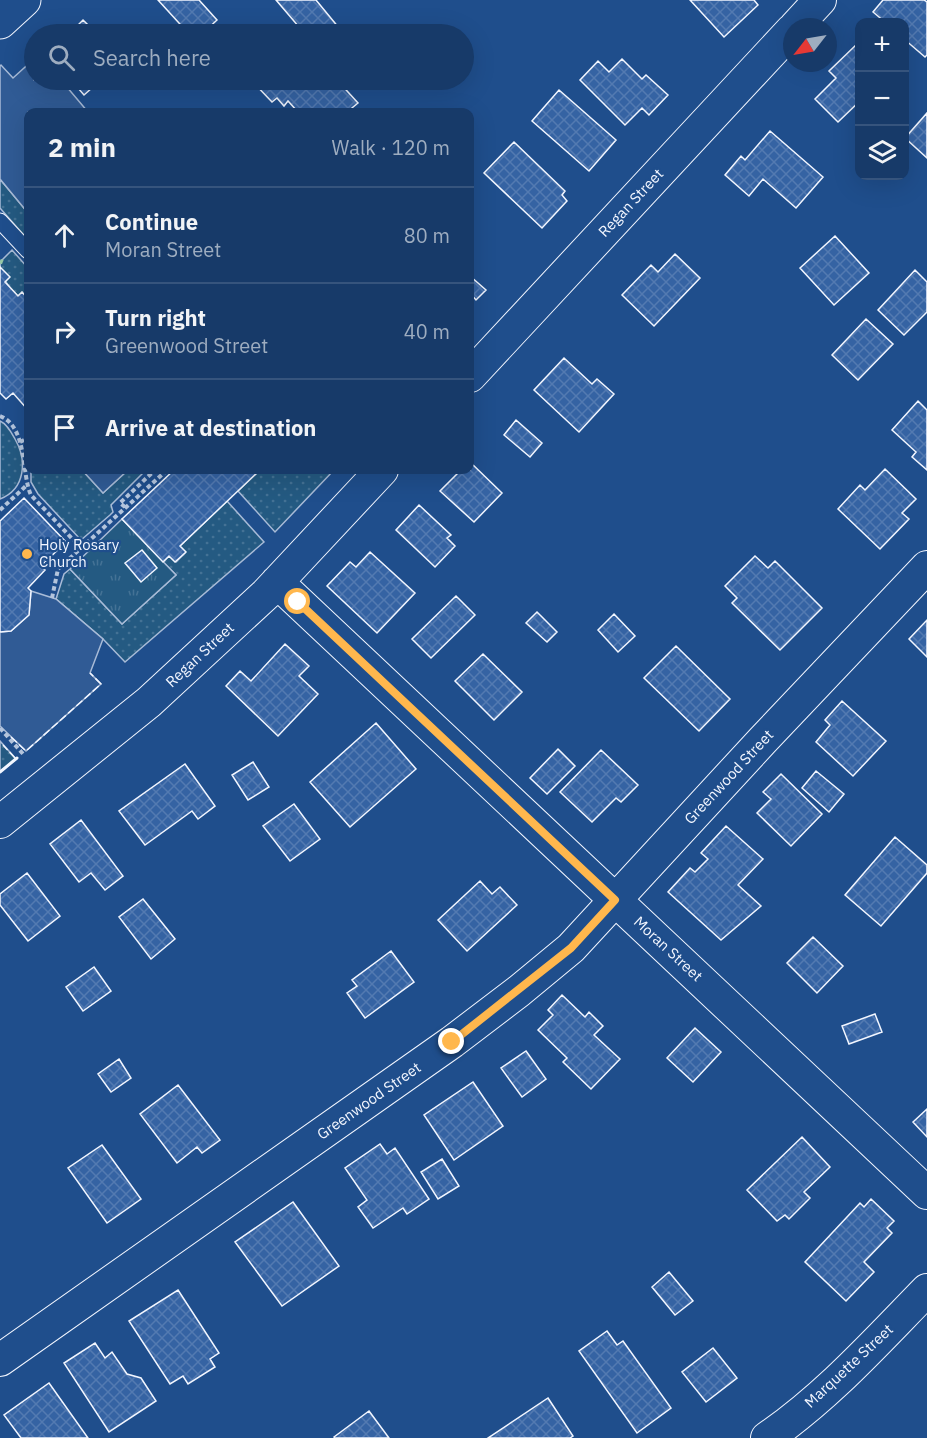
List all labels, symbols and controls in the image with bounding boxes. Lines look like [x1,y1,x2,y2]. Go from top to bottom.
north arrow [783,18,837,72]
map controls [855,18,909,180]
button: + [855,18,909,72]
search box [24,24,474,90]
icon: search [45,41,78,74]
text: Search here [93,43,211,72]
button: − [855,72,909,126]
button: layers [855,126,909,180]
text: 2 min [48,130,116,164]
text: Walk · 120 m [332,134,450,161]
street label: Regan Street [594,164,667,241]
text: Continue [105,207,198,236]
icon: ahead [48,219,81,252]
text: 80 m [404,222,450,249]
text: Moran Street [105,236,221,263]
text: Turn right [105,303,206,332]
icon: right [48,315,81,348]
text: 40 m [404,318,450,345]
text: Greenwood Street [105,332,268,359]
icon: arrive [48,411,81,444]
text: Arrive at destination [105,413,316,442]
place label: Holy Rosary Church [39,535,120,571]
marker: Holy Rosary Church [20,547,34,561]
route start [284,588,310,614]
street label: Regan Street [161,618,238,691]
street label: Greenwood Street [680,725,777,828]
street label: Moran Street [630,912,707,985]
route end [438,1028,464,1054]
street label: Greenwood Street [313,1058,424,1143]
street label: Marquette Street [800,1320,897,1412]

